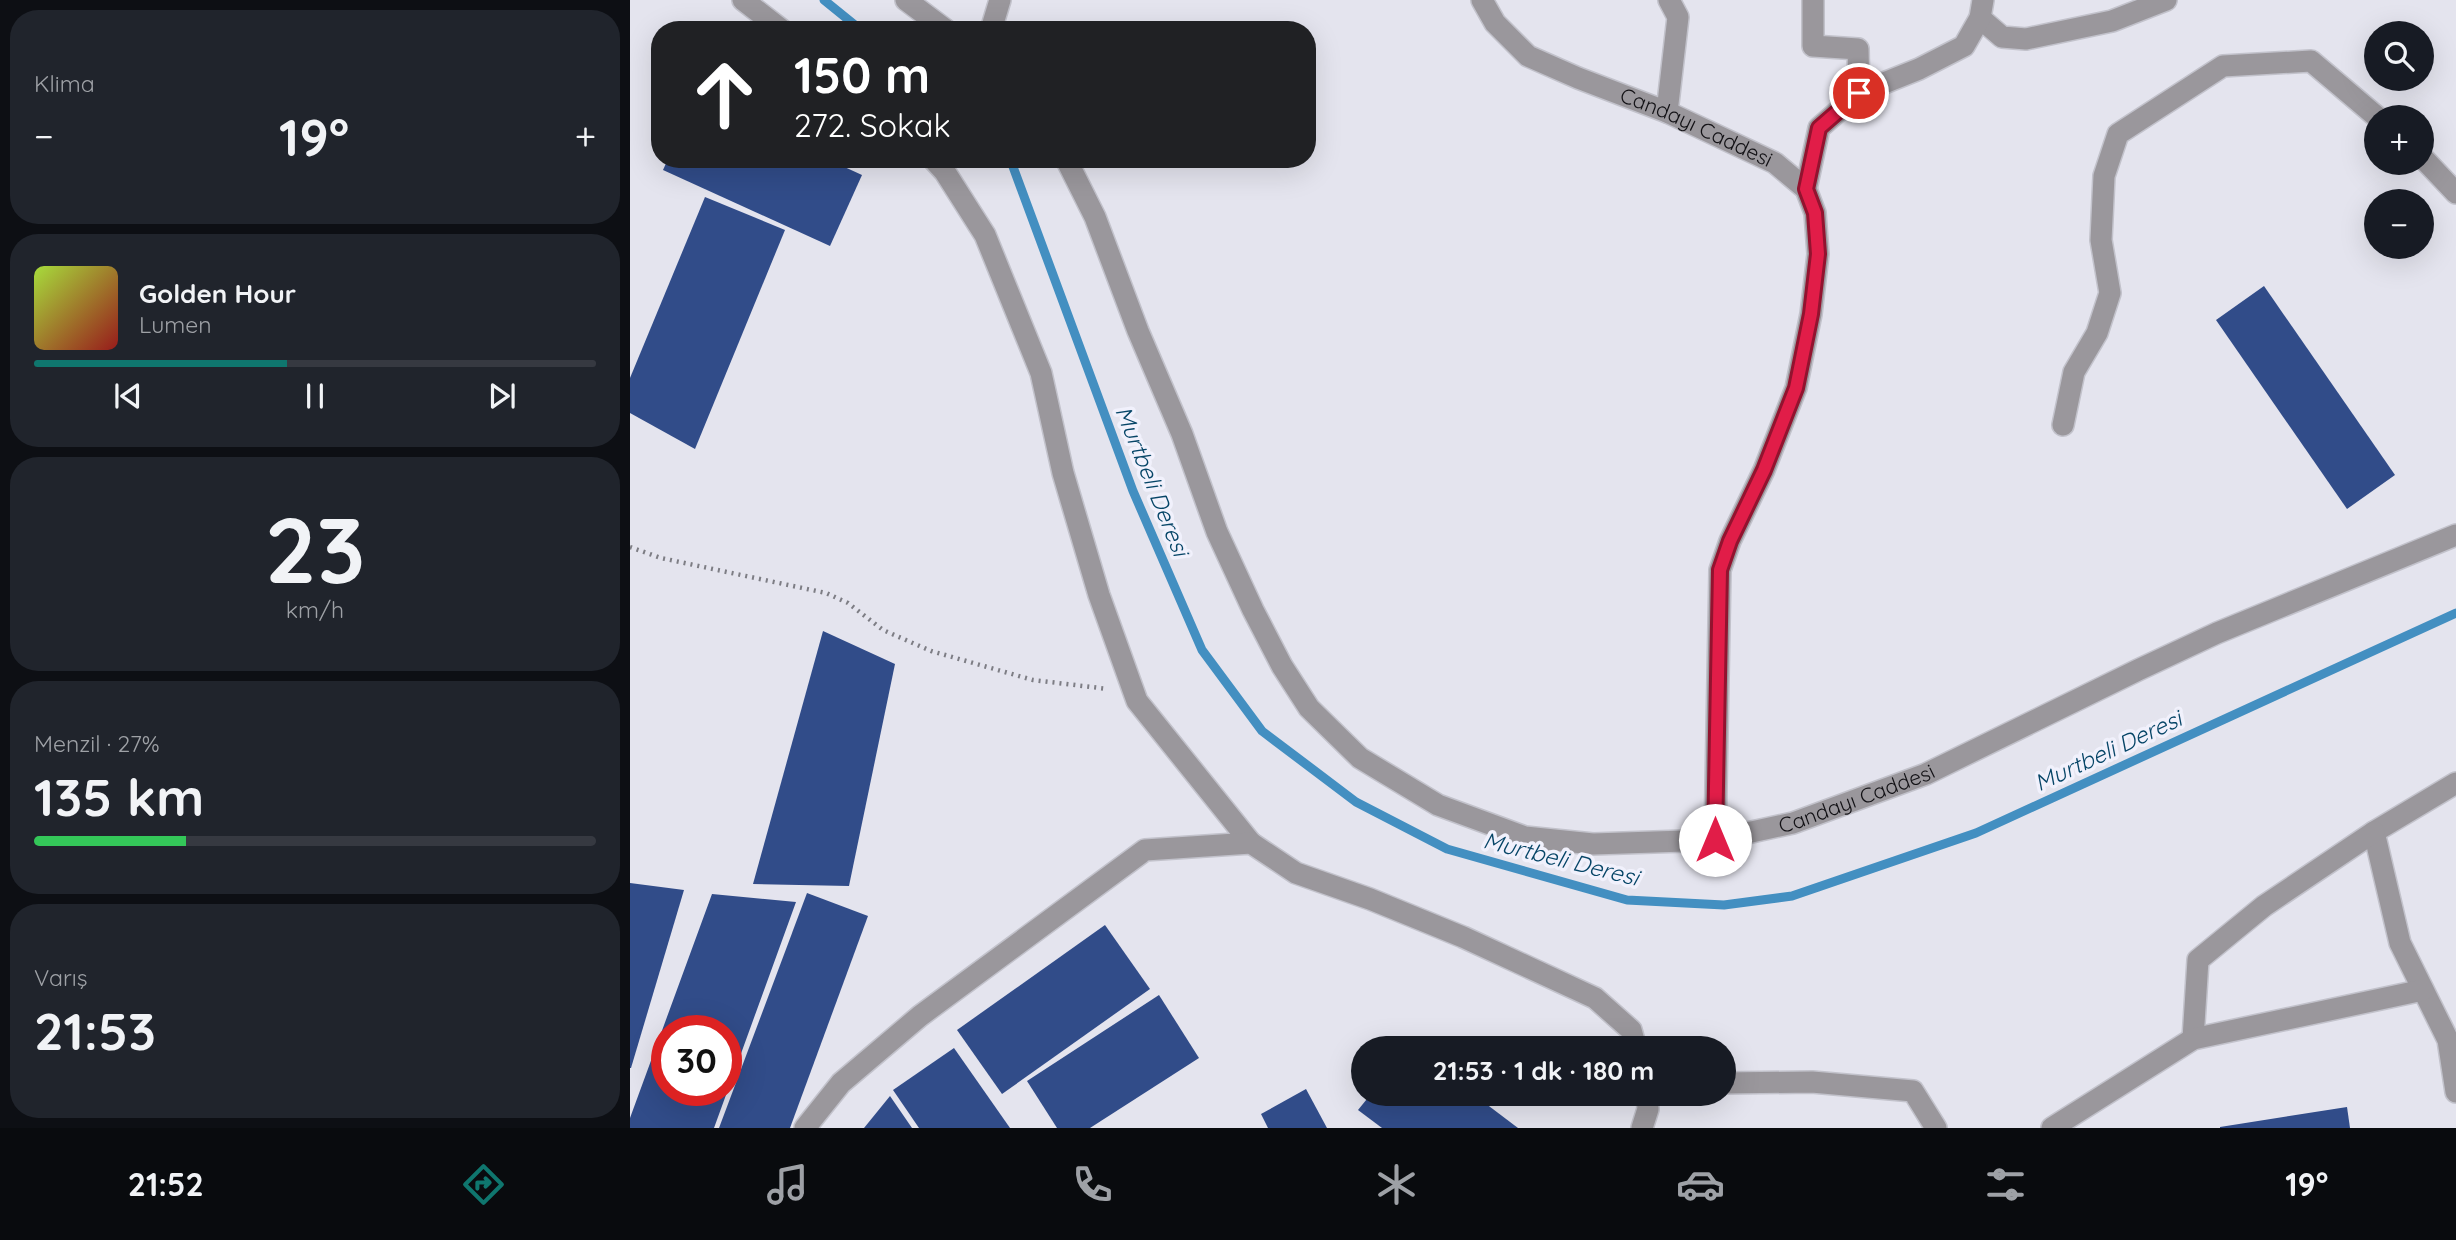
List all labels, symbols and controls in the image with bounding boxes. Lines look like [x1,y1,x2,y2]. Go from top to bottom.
map controls [2364,21,2434,259]
button: search [2364,21,2434,91]
text: 150 m [794,44,930,105]
icon: ahead [679,49,770,140]
pin [1829,63,1889,123]
text: Klima [34,69,95,98]
icon: arrive [1840,74,1878,112]
street label: Candayı Caddesi [1617,81,1777,172]
text: 19° [279,104,349,169]
text: 272. Sokak [794,105,951,145]
button: + [2364,105,2434,175]
text: − [34,112,54,160]
text: + [575,112,596,160]
button: − [2364,189,2434,259]
text: Golden Hour [139,277,296,310]
text: Lumen [139,310,212,339]
icon: previous [109,377,147,415]
icon: pause [296,377,334,415]
icon: next [483,377,521,415]
water label: Murtbeli Deresi [1109,402,1197,563]
text: 23 [265,492,365,606]
text: km/h [286,595,344,624]
water label: Murtbeli Deresi [2030,703,2189,797]
text: Menzil · 27% [34,729,160,758]
street label: Candayı Caddesi [1776,758,1939,838]
text: 135 km [34,764,204,829]
position arrow [1678,803,1752,877]
water label: Murtbeli Deresi [1480,825,1645,893]
text: Varış [34,963,88,992]
text: 21:53 [34,998,156,1063]
speed limit sign: 30 [651,1015,742,1106]
text: 21:53 · 1 dk · 180 m [1433,1054,1654,1087]
icon: directions [459,1160,508,1209]
icon: music [763,1160,812,1209]
icon: phone [1068,1160,1117,1209]
icon: climate [1372,1160,1421,1209]
icon: car [1676,1160,1725,1209]
icon: filters [1981,1160,2030,1209]
text: 21:52 [128,1164,204,1204]
text: 19° [2285,1164,2328,1204]

